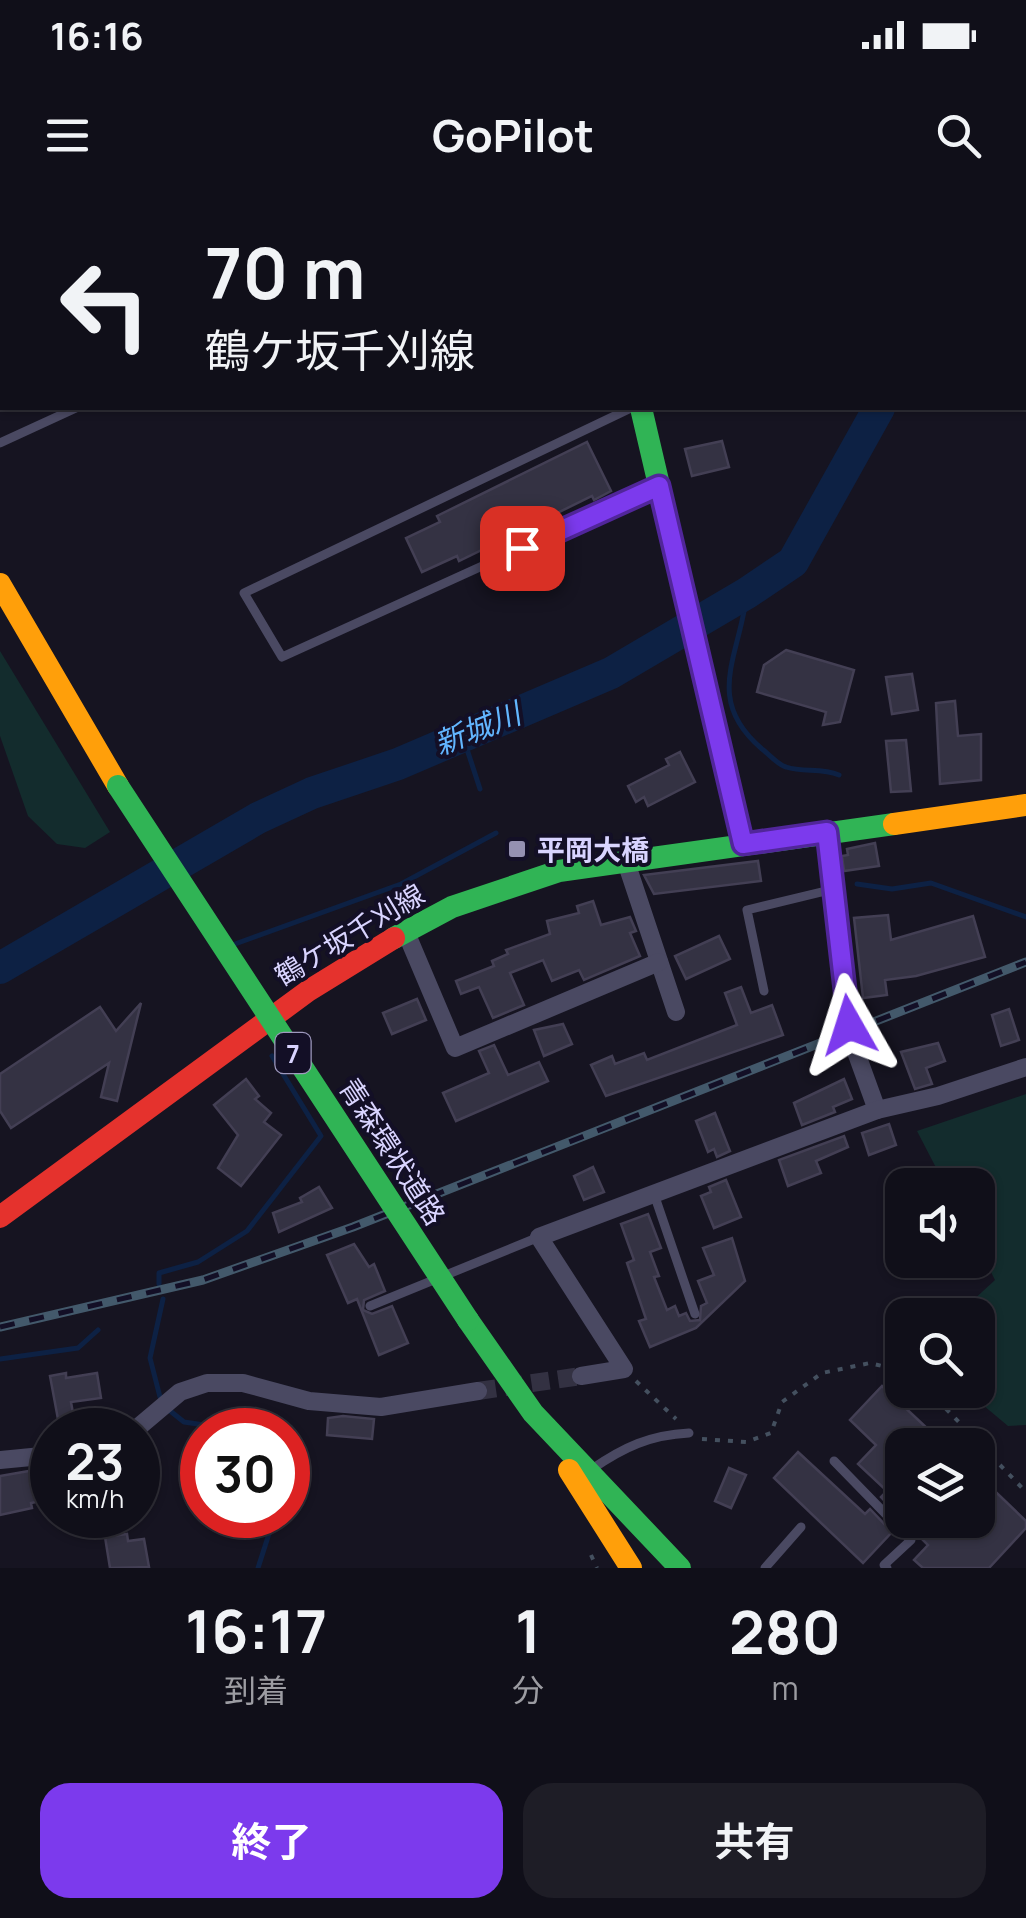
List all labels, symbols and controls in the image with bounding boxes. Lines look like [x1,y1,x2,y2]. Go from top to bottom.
text: 16:16 [50,9,144,61]
text: GoPilot [432,104,594,166]
icon: menu [40,108,95,163]
icon: search [931,108,986,163]
text: 70 m [205,224,365,320]
icon: left [40,240,170,370]
text: 鶴ケ坂千刈線 [205,319,475,381]
pin [480,506,565,591]
icon: arrive [495,521,550,576]
water label: 新城川 [428,691,529,764]
place label: 平岡大橋 [537,830,649,868]
marker: 平岡大橋 [506,838,528,860]
street label: 鶴ケ坂千刈線 [267,874,431,994]
position arrow [797,973,901,1077]
road number: 7 [276,1033,310,1073]
street label: 青森環状道路 [331,1070,455,1232]
map controls [885,1168,995,1538]
button: sound [885,1168,995,1278]
button: search [885,1298,995,1408]
speed limit sign: 30 [180,1408,310,1538]
text: 23 [66,1427,124,1495]
button: layers [885,1428,995,1538]
text: km/h [66,1481,124,1516]
text: 16:17 [185,1589,327,1671]
text: 1 [515,1589,541,1671]
text: 280 [729,1590,841,1672]
text: m [772,1666,799,1710]
text: 到着 [224,1668,288,1712]
text: 分 [512,1668,544,1712]
button: 終了 [40,1783,503,1898]
button: 共有 [523,1783,986,1898]

